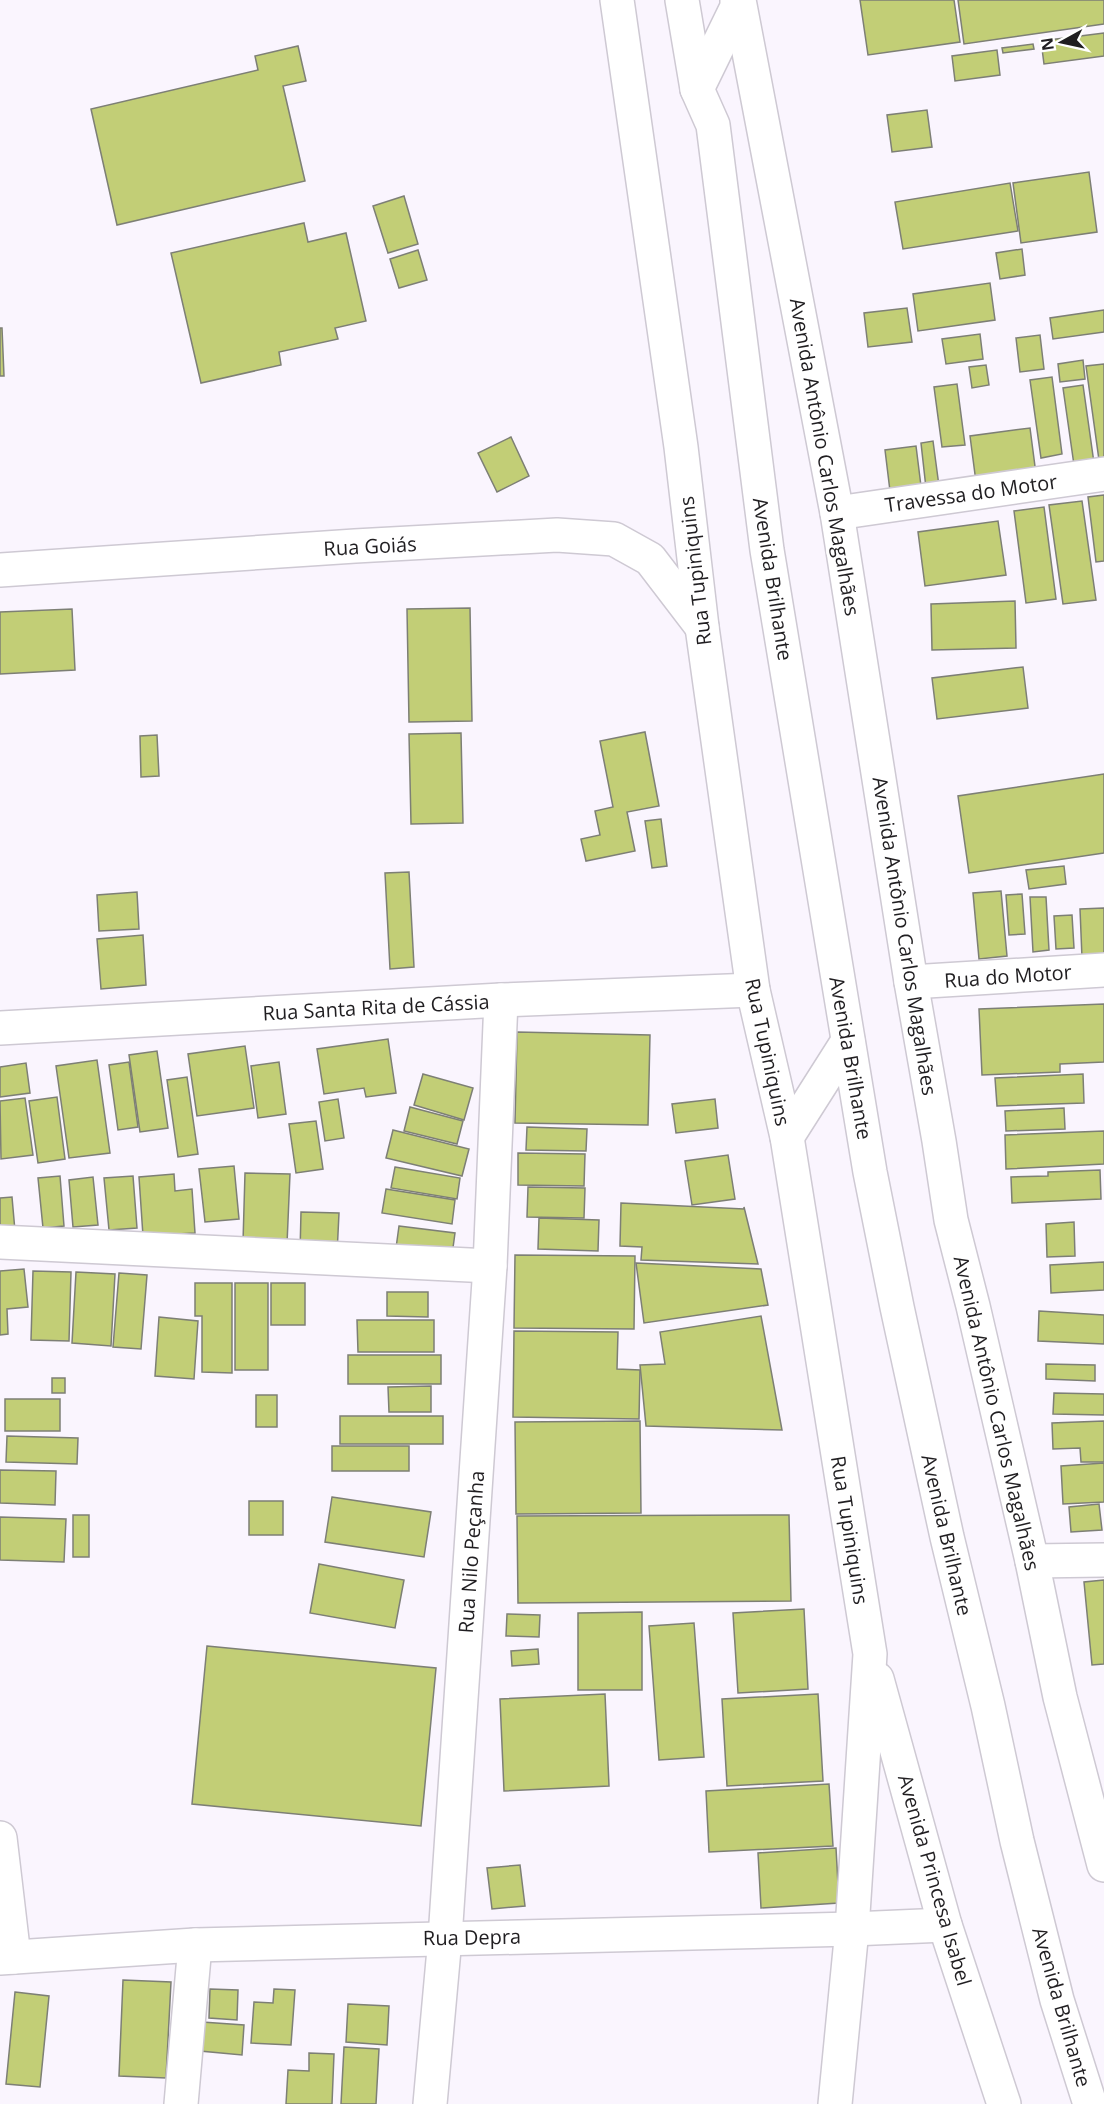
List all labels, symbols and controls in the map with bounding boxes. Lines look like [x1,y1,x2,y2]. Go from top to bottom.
north arrow [1032,12,1092,72]
text: N [1035,36,1059,52]
street label: Avenida Antônio Carlos Magalhães [784,296,866,618]
street label: Travessa do Motor [883,468,1059,518]
street label: Rua Tupiniquins [672,495,718,647]
street label: Avenida Brilhante [747,495,799,663]
street label: Rua Goiás [323,530,417,562]
street label: Avenida Antônio Carlos Magalhães [866,775,944,1097]
street label: Rua do Motor [943,958,1073,994]
street label: Avenida Brilhante [823,974,879,1142]
street label: Rua Tupiniquins [739,976,797,1128]
street label: Rua Santa Rita de Cássia [262,988,490,1026]
street label: Avenida Antônio Carlos Magalhães [948,1253,1046,1573]
street label: Avenida Brilhante [915,1452,979,1618]
street label: Rua Tupiniquins [825,1454,875,1606]
street label: Rua Nilo Peçanha [452,1470,490,1634]
street label: Avenida Princesa Isabel [892,1771,978,1989]
street label: Rua Depra [423,1923,521,1951]
street label: Avenida Brilhante [1026,1924,1098,2090]

